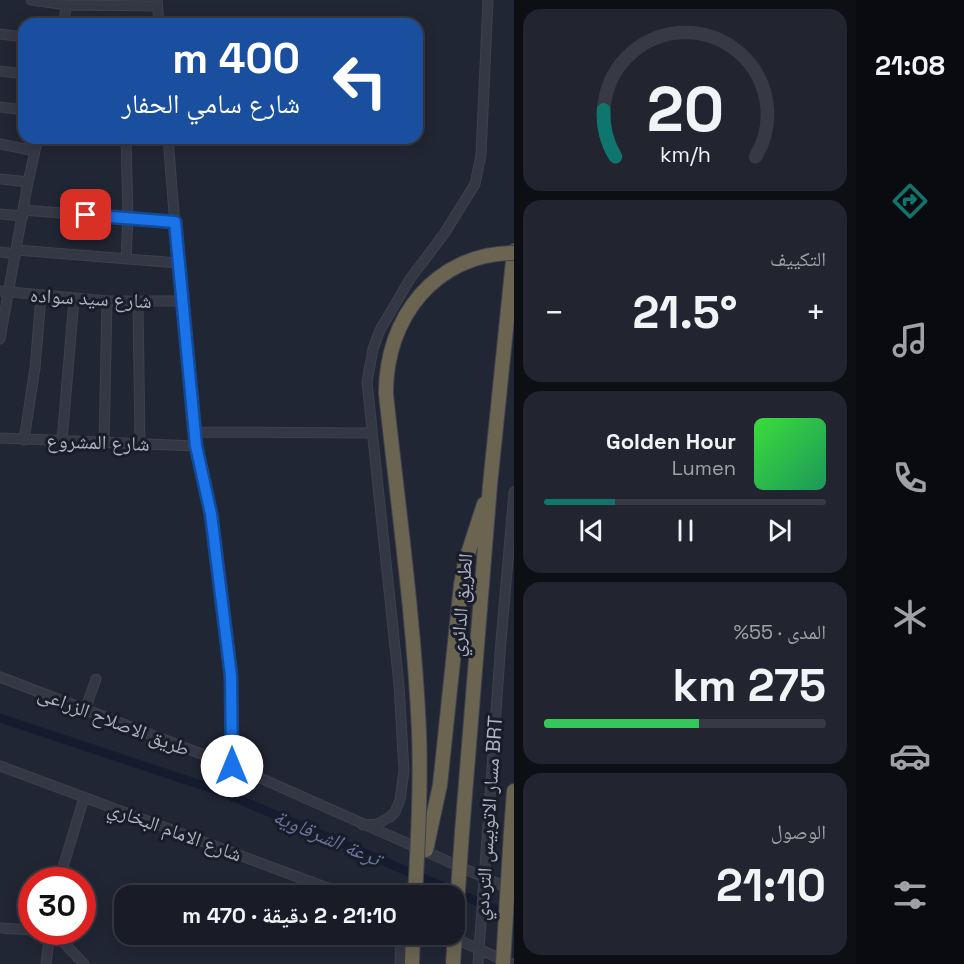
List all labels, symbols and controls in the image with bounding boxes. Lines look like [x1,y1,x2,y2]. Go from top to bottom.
text: 400 m [172,32,300,85]
icon: left [321,42,399,120]
text: 21:08 [875,48,945,83]
text: 20 [646,70,724,149]
text: شارع سامي الحفار [122,86,300,121]
text: km/h [659,141,711,168]
icon: directions [889,180,931,222]
pin [60,189,111,240]
icon: arrive [69,198,102,231]
text: التكييف [770,246,826,272]
street label: شارع سيد سواده [29,282,153,314]
text: 21.5° [632,284,738,341]
text: − [544,292,564,334]
text: + [806,292,826,334]
icon: music [889,319,931,361]
street label: شارع المشروع [46,427,150,457]
text: Golden Hour [606,427,736,455]
text: Lumen [672,455,736,481]
icon: phone [889,457,931,499]
icon: previous [575,514,608,547]
icon: pause [669,514,702,547]
icon: next [763,514,796,547]
street label: الطريق الدائري [444,552,482,658]
icon: climate [889,596,931,638]
text: المدى · 55% [733,619,826,645]
text: 275 km [673,657,826,714]
street label: طريق الاصلاح الزراعى [34,680,194,762]
street label: مسار الاتوبيس الترددي BRT [468,714,511,922]
position arrow [200,734,264,798]
icon: car [889,735,931,777]
street label: شارع الامام البخاري [103,795,246,870]
water label: ترعة الشرقاوية [269,802,389,874]
text: الوصول [771,819,826,845]
text: 21:10 [716,857,826,914]
speed limit sign: 30 [18,867,96,945]
icon: filters [889,874,931,916]
text: 21:10 · 2 دقيقة · 470 m [182,901,397,929]

